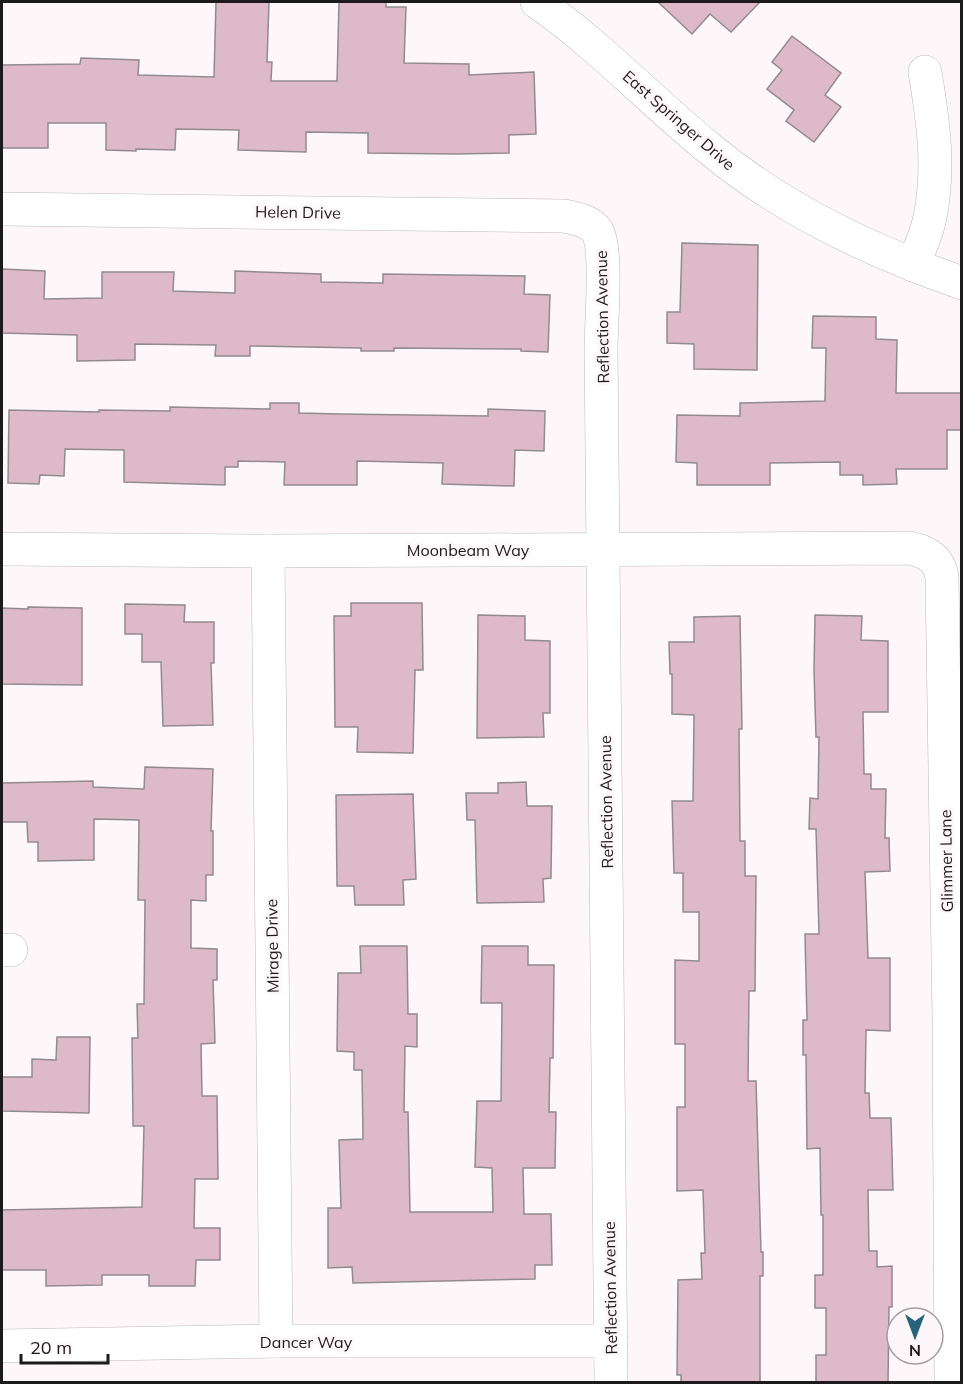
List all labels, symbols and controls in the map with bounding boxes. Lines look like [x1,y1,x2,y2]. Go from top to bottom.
street label: East Springer Drive [619,66,739,174]
street label: Helen Drive [255,201,341,223]
street label: Reflection Avenue [591,250,613,384]
street label: Moonbeam Way [407,540,530,560]
street label: Reflection Avenue [595,735,617,869]
street label: Glimmer Lane [935,810,957,912]
street label: Mirage Drive [261,899,283,993]
street label: Reflection Avenue [599,1221,621,1355]
north arrow [885,1306,945,1366]
scale bar [21,1327,108,1365]
street label: Dancer Way [260,1332,353,1352]
text: 20 m [30,1336,72,1359]
text: N [909,1341,921,1361]

